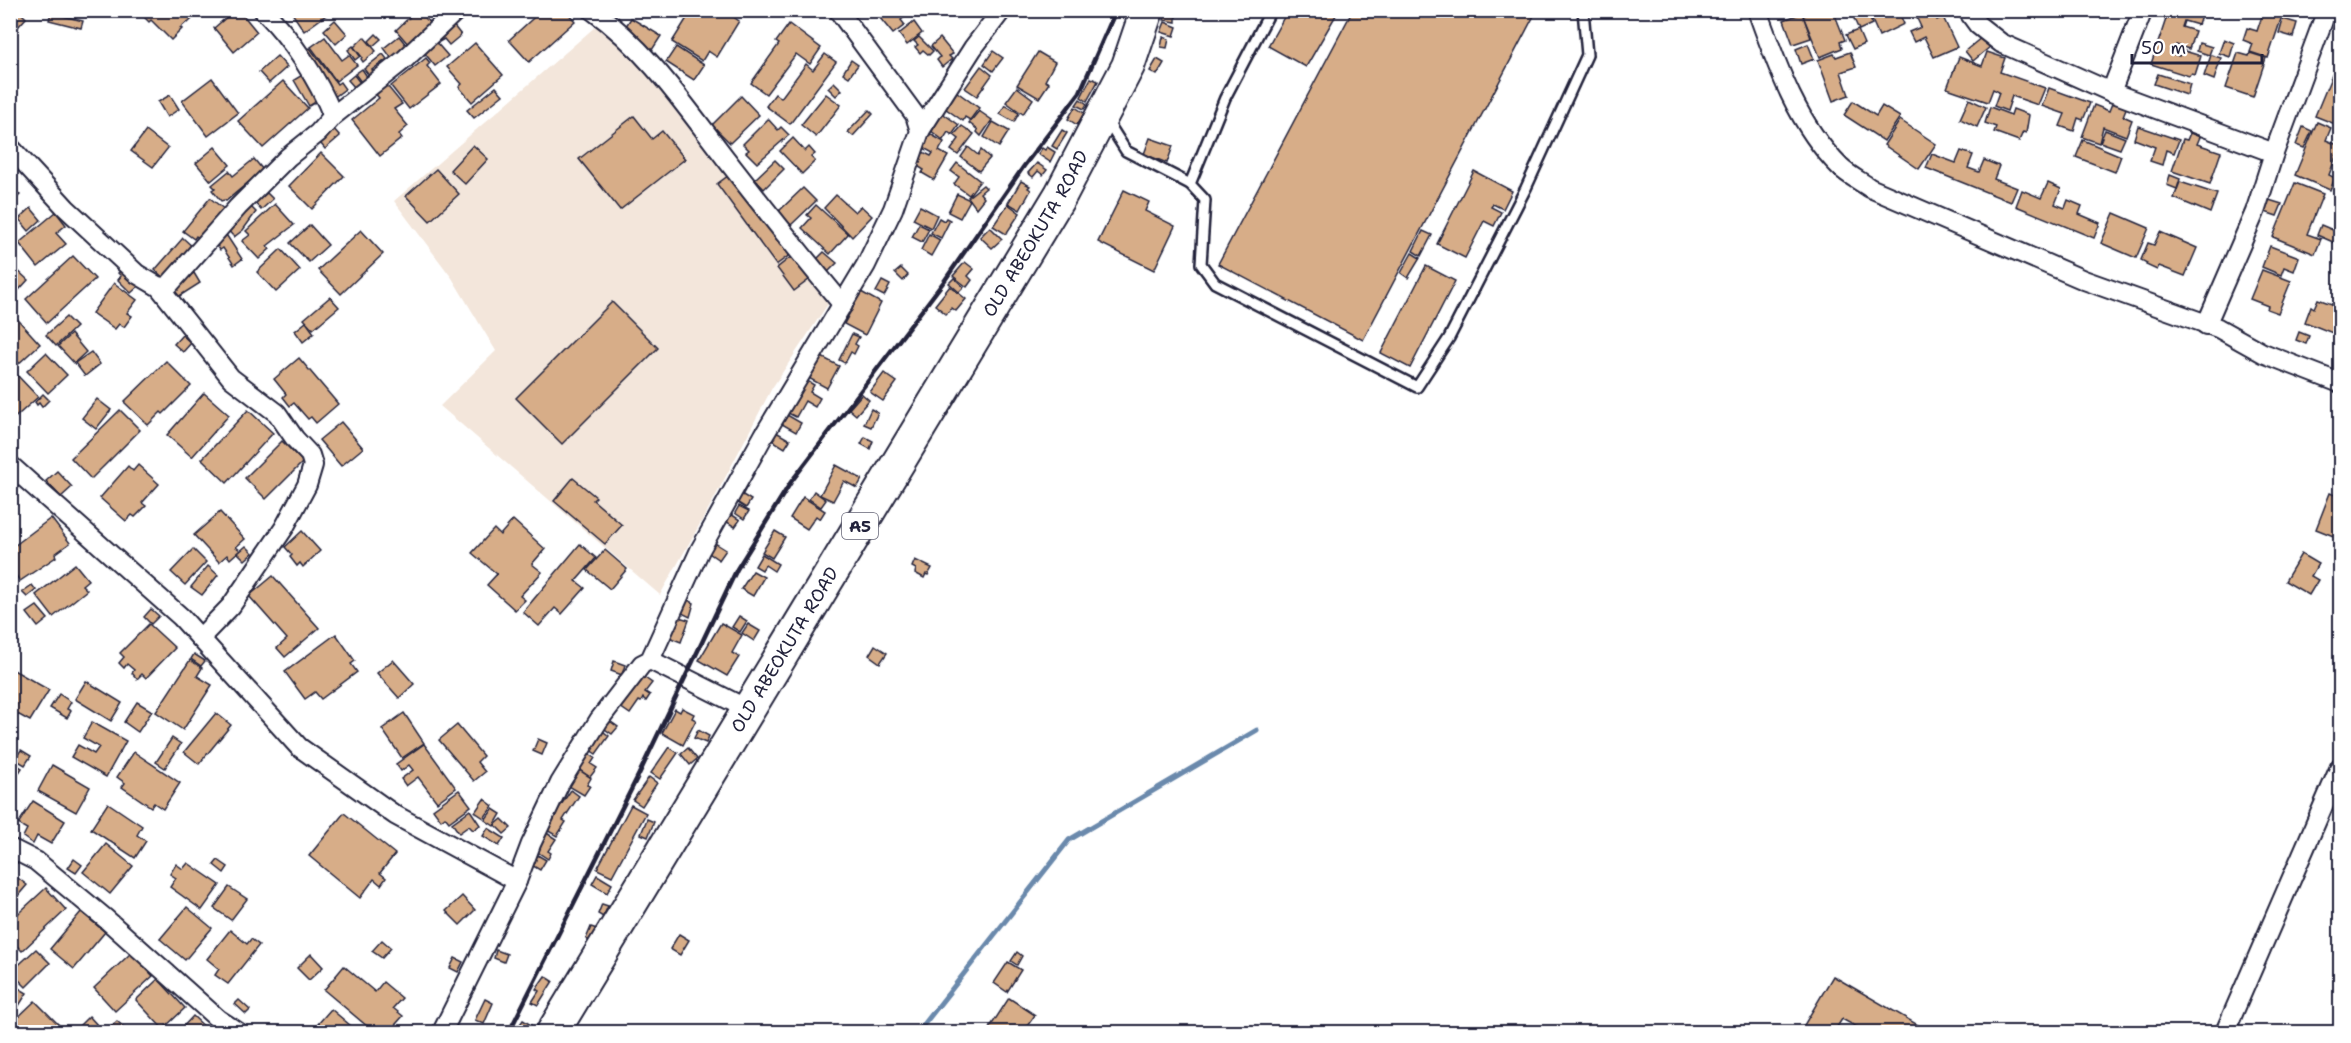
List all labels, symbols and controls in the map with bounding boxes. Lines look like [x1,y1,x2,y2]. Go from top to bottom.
scale bar [2132,27,2262,65]
text: 50 m [2141,36,2186,60]
street label: OLD ABEOKUTA ROAD [977,146,1094,321]
road number: A5 [842,513,878,539]
street label: OLD ABEOKUTA ROAD [725,562,844,737]

